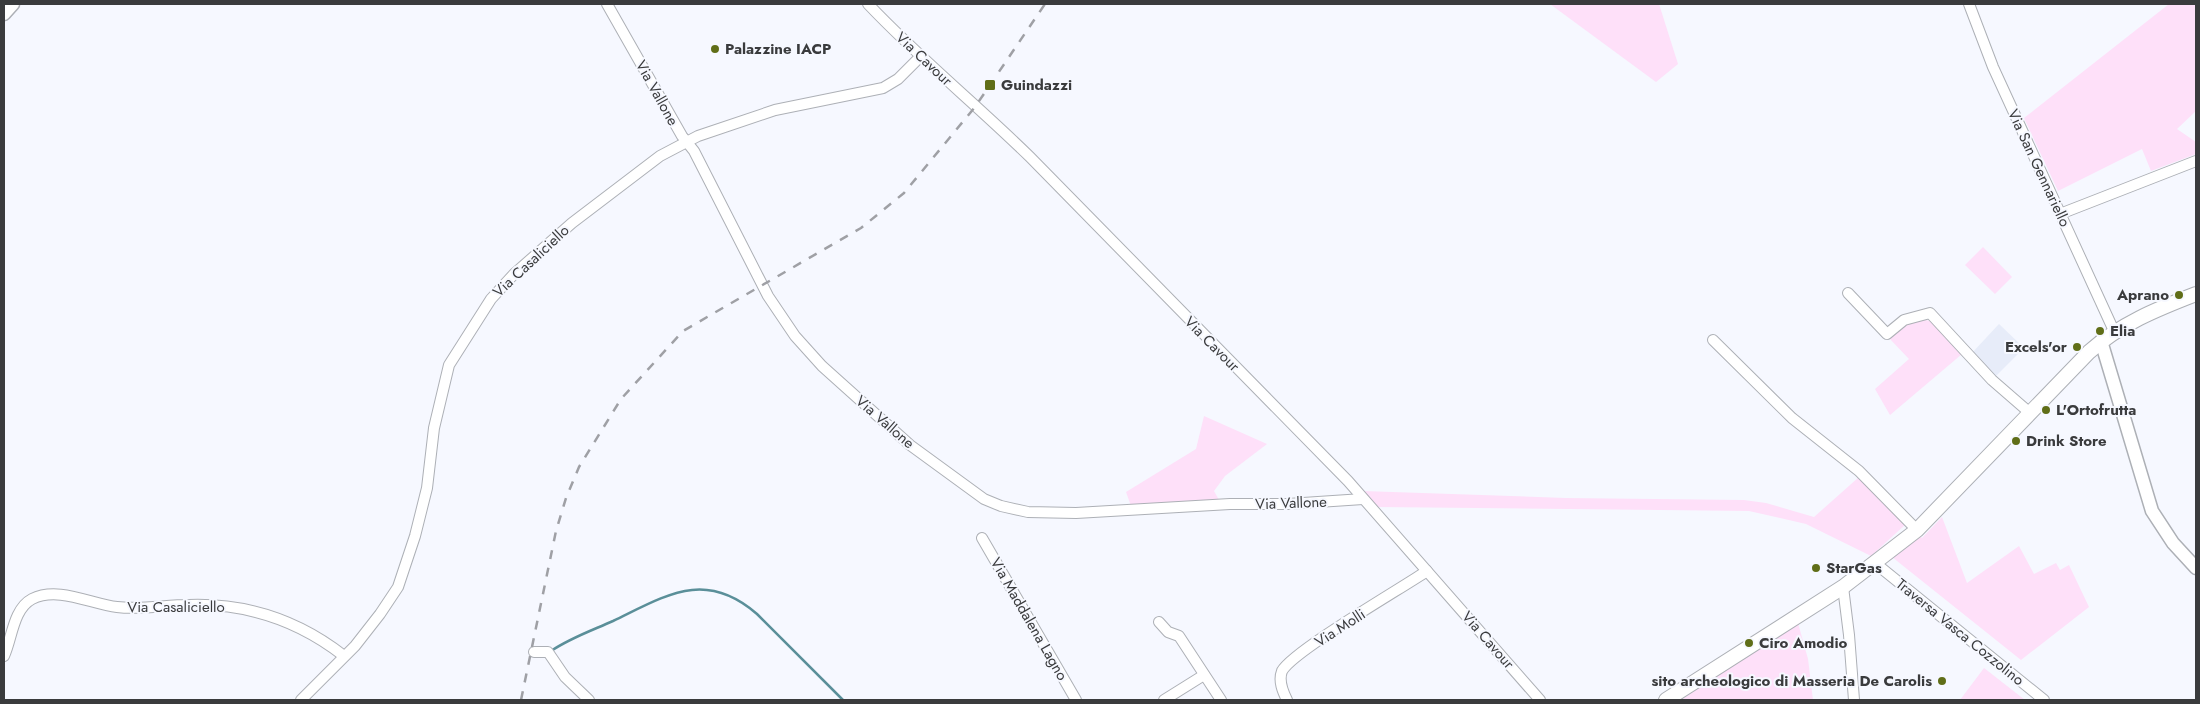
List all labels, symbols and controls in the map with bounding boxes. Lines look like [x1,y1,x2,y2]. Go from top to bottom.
street label: Via Cavour [891,27,958,92]
place label: Palazzine IACP [725,38,831,60]
marker: Palazzine IACP [709,43,721,55]
street label: Via Vallone [630,56,684,130]
place label: Guindazzi [1001,74,1072,96]
marker: Guindazzi [983,78,997,92]
street label: Via San Gennariello [2002,106,2076,230]
street label: Via Casaliciello [488,220,574,302]
place label: Aprano [2116,284,2169,306]
marker: Aprano [2173,289,2185,301]
street label: Via Cavour [1179,311,1245,377]
place label: Elia [2110,320,2135,342]
marker: Elia [2094,325,2106,337]
place label: Excels'or [2005,336,2068,358]
marker: Excels'or [2071,341,2083,353]
street label: Via Vallone [851,390,920,454]
place label: L'Ortofrutta [2056,399,2136,421]
marker: L'Ortofrutta [2040,404,2052,416]
place label: Drink Store [2026,430,2107,452]
marker: Drink Store [2010,435,2022,447]
street label: Via Vallone [1255,491,1328,515]
street label: Via Maddalena Lagno [985,554,1073,684]
place label: StarGas [1826,557,1882,579]
marker: StarGas [1810,562,1822,574]
street label: Traversa Vasca Cozzolino [1891,573,2029,691]
street label: Via Casaliciello [127,596,225,618]
street label: Via Molli [1310,603,1370,653]
street label: Via Cavour [1457,606,1520,674]
place label: Ciro Amodio [1759,632,1848,654]
marker: Ciro Amodio [1743,637,1755,649]
place label: sito archeologico di Masseria De Carolis [1652,670,1932,692]
marker: sito archeologico di Masseria De Carolis [1936,675,1948,687]

